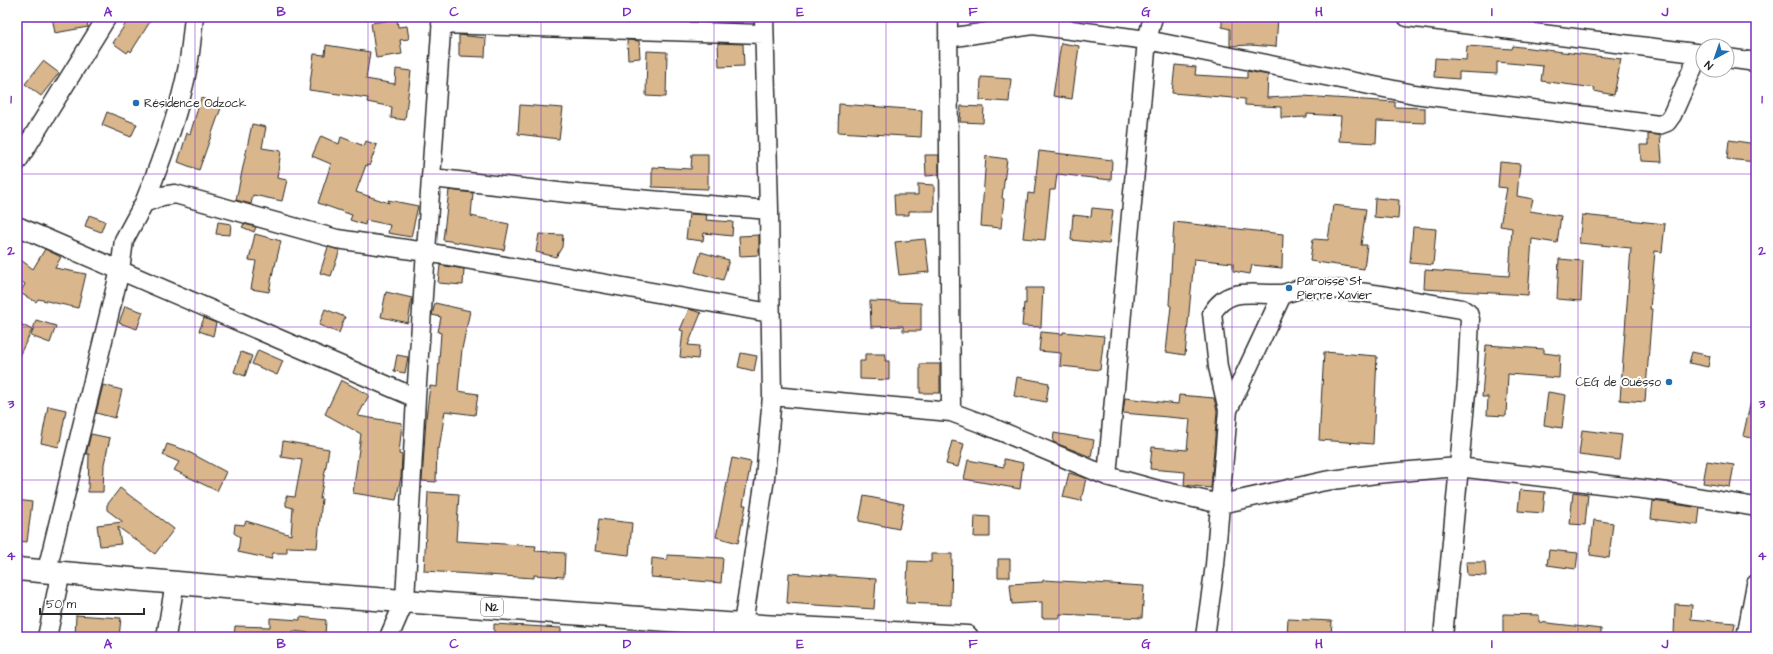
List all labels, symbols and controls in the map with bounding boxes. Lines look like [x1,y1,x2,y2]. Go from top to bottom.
text: A [104,3,113,21]
text: B [276,3,286,21]
text: C [449,3,459,21]
text: D [623,3,632,21]
text: E [796,3,804,21]
text: F [968,3,978,21]
text: G [1141,3,1151,21]
text: H [1315,3,1323,21]
text: I [1491,3,1493,21]
text: J [1661,3,1669,21]
north arrow [1695,38,1735,78]
text: N [1701,57,1716,73]
text: 1 [10,90,12,108]
text: 1 [1761,90,1763,108]
place label: Résidence Odzock [144,95,247,112]
marker: Résidence Odzock [131,98,141,108]
text: 2 [6,242,15,260]
text: 2 [1757,242,1766,260]
place label: Paroisse St Pierre Xavier [1297,273,1372,304]
marker: Paroisse St Pierre Xavier [1284,283,1294,293]
place label: CEG de Ouésso [1575,374,1661,391]
marker: CEG de Ouésso [1664,377,1674,387]
text: 3 [7,395,15,413]
text: 3 [1758,395,1766,413]
text: 4 [7,547,16,565]
text: 4 [1758,547,1767,565]
scale bar [40,590,144,616]
text: 50 m [46,596,77,613]
road number: N2 [481,598,503,616]
text: A [104,635,113,653]
text: B [276,635,286,653]
text: C [449,635,459,653]
text: D [623,635,632,653]
text: E [796,635,804,653]
text: F [968,635,978,653]
text: G [1141,635,1151,653]
text: H [1315,635,1323,653]
text: I [1491,635,1493,653]
text: J [1661,635,1669,653]

